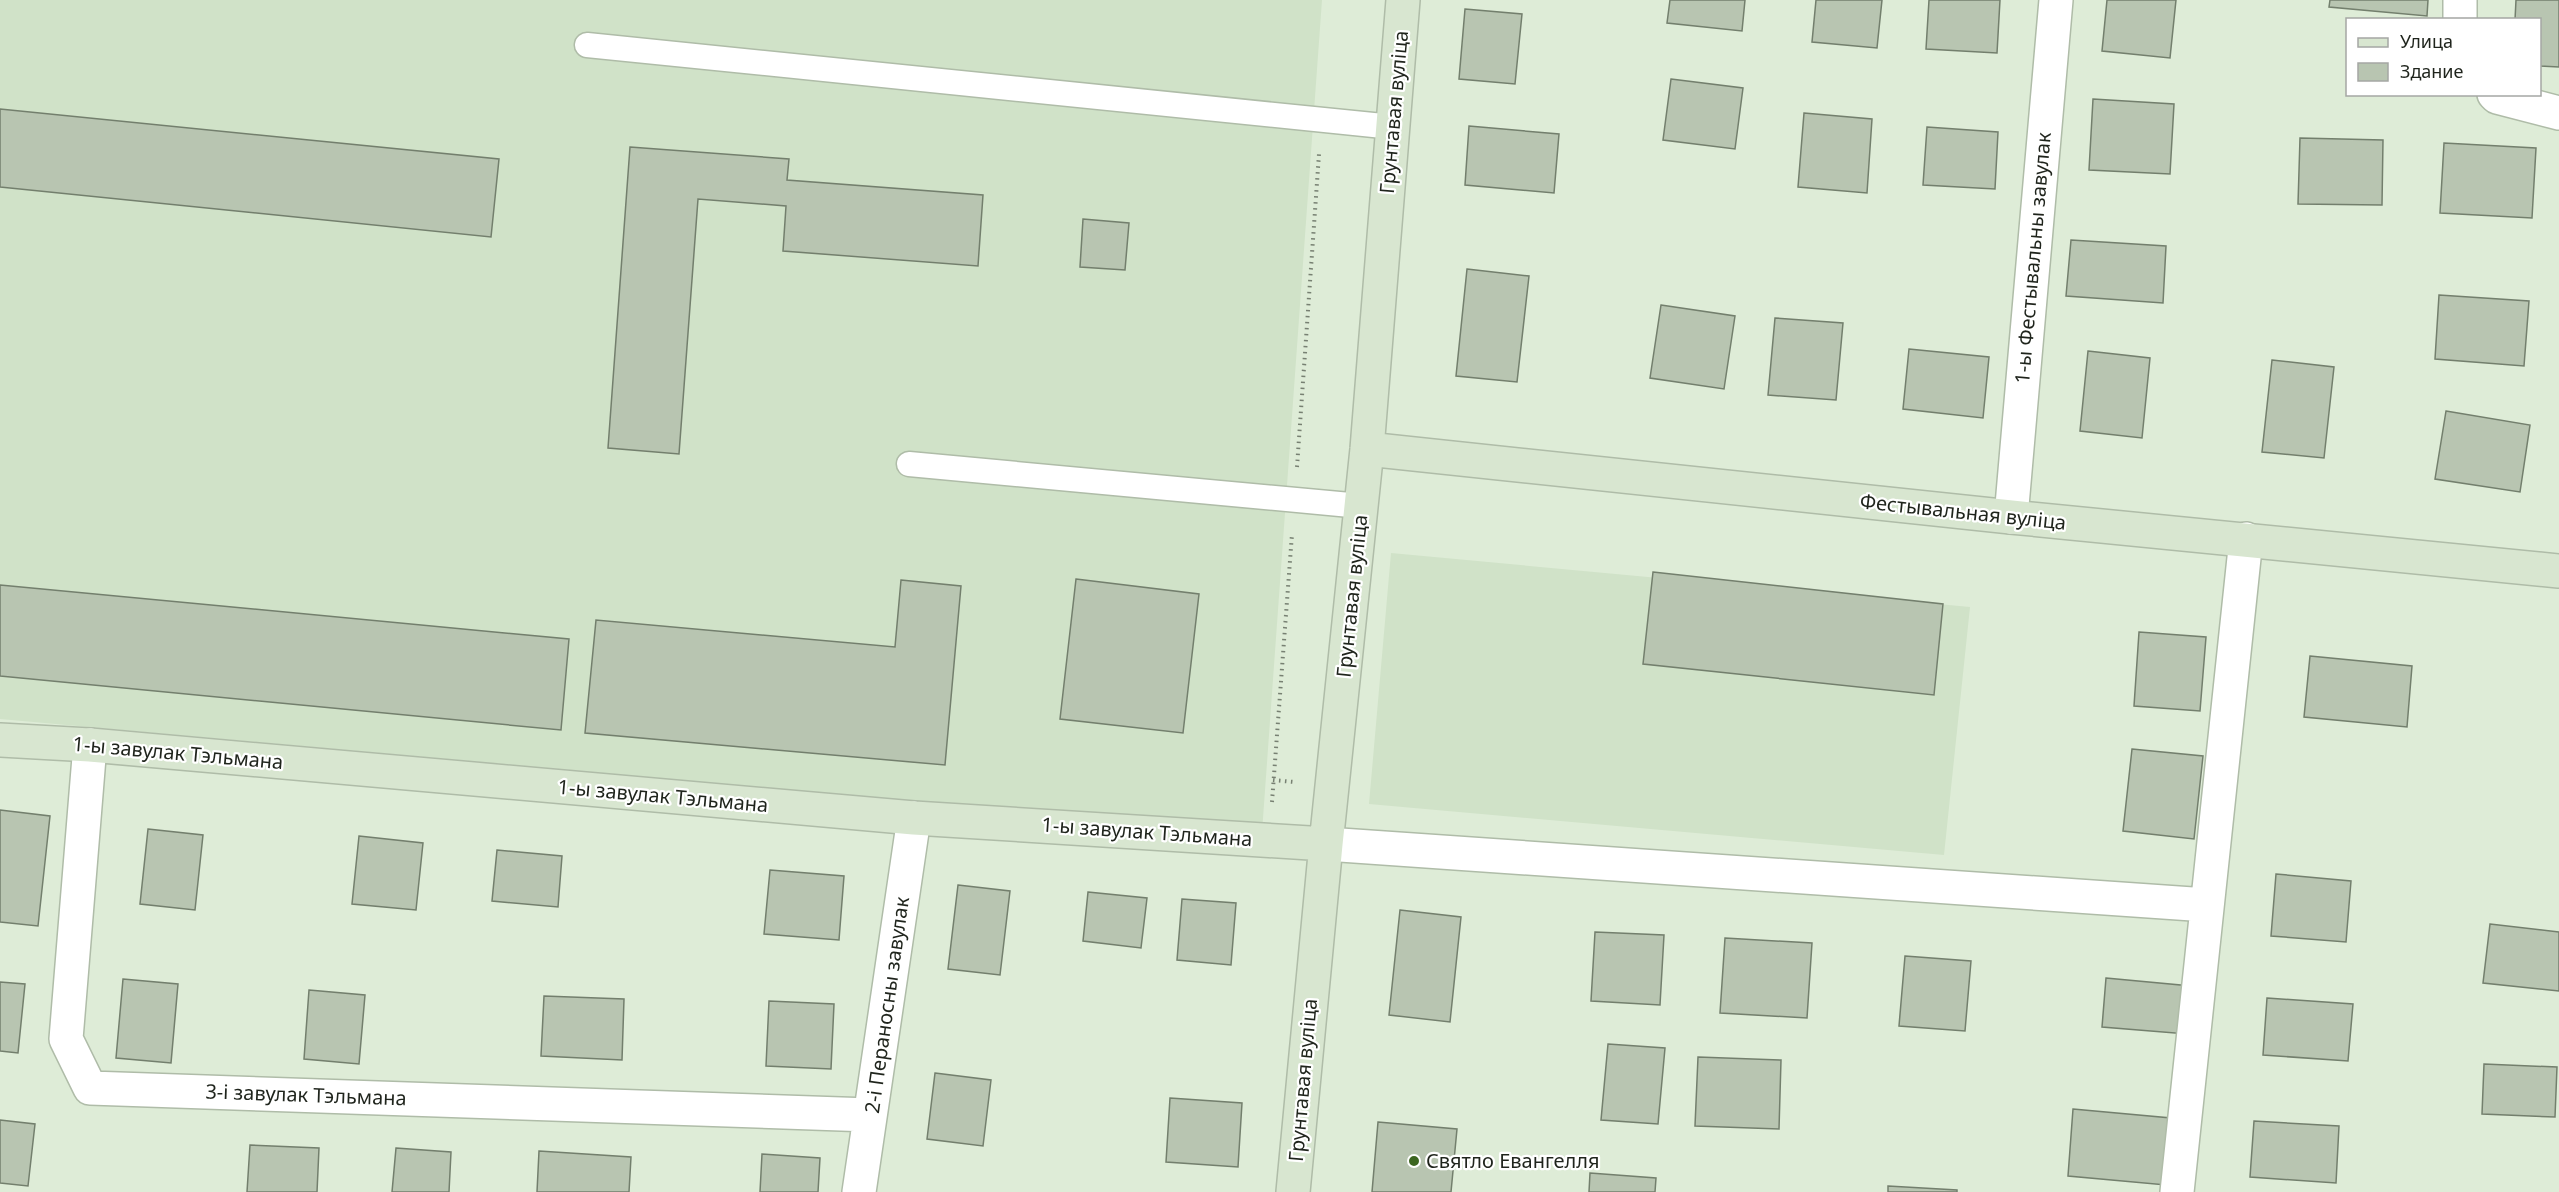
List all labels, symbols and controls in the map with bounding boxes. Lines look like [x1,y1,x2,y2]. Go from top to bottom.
legend [2346,18,2541,96]
street label: Грунтавая вуліца [1373,29,1414,195]
text: Улица [2400,29,2453,53]
text: Здание [2400,59,2464,83]
street label: 1-ы Фестывальны завулак [2008,131,2057,385]
street label: Фестывальная вуліца [1859,487,2068,536]
street label: Грунтавая вуліца [1330,513,1373,679]
street label: 1-ы завулак Тэльмана [72,730,285,775]
street label: 1-ы завулак Тэльмана [557,773,770,818]
street label: 1-ы завулак Тэльмана [1041,811,1253,852]
street label: 2-і Пераносны завулак [858,894,915,1115]
street label: Грунтавая вуліца [1282,997,1323,1163]
street label: 3-і завулак Тэльмана [205,1077,407,1112]
place label: Святло Евангелля [1426,1147,1600,1174]
marker: Святло Евангелля [1407,1154,1421,1168]

